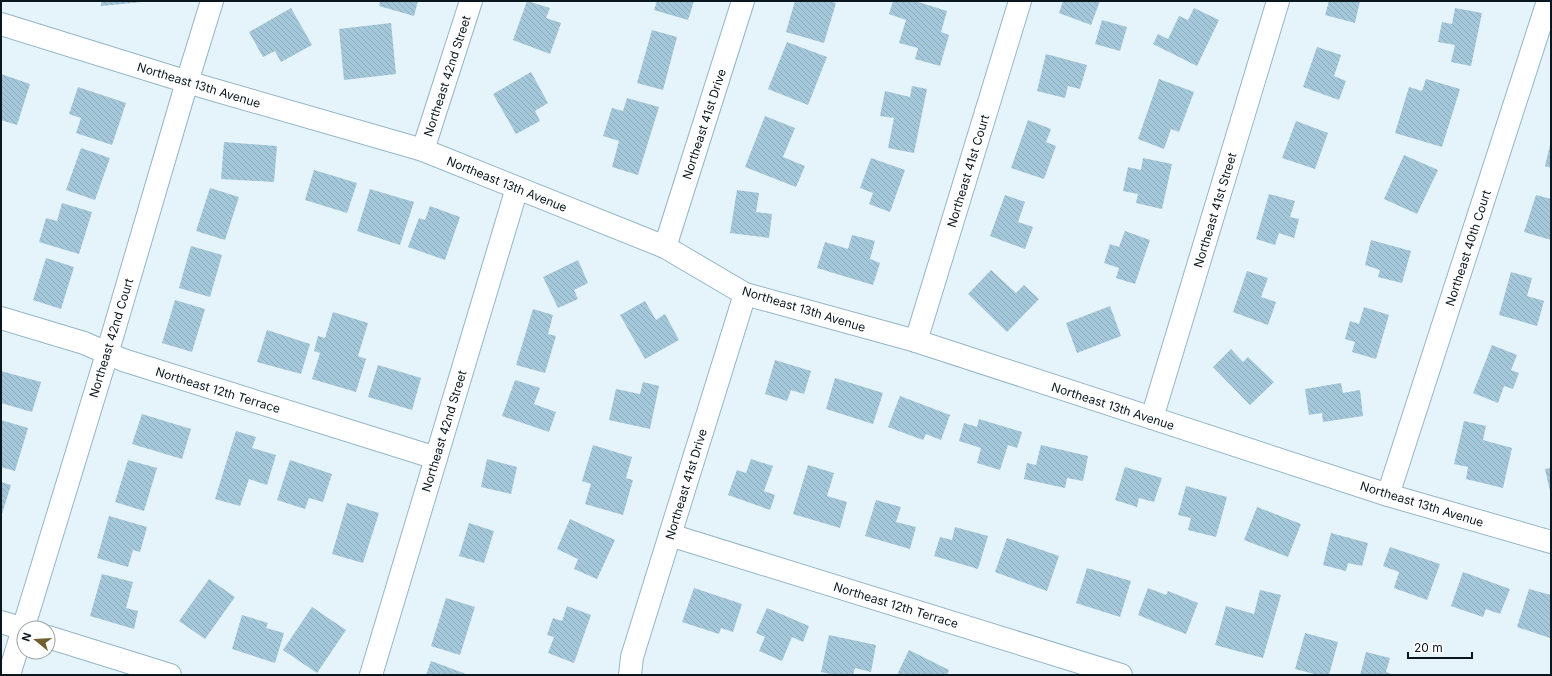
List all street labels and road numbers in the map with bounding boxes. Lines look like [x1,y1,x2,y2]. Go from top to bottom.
street label: Northeast 42nd Street [420,14,474,138]
street label: Northeast 13th Avenue [135,59,263,111]
street label: Northeast 41st Drive [679,67,729,181]
street label: Northeast 41st Court [944,113,992,229]
street label: Northeast 41st Street [1190,151,1240,269]
street label: Northeast 13th Avenue [445,153,569,215]
street label: Northeast 40th Court [1442,188,1494,308]
street label: Northeast 42nd Court [86,276,136,399]
street label: Northeast 13th Avenue [740,283,868,335]
street label: Northeast 12th Terrace [154,364,282,416]
street label: Northeast 42nd Street [418,368,470,494]
street label: Northeast 13th Avenue [1050,379,1176,433]
street label: Northeast 41st Drive [662,427,710,541]
street label: Northeast 13th Avenue [1358,478,1486,530]
street label: Northeast 12th Terrace [832,579,960,631]

